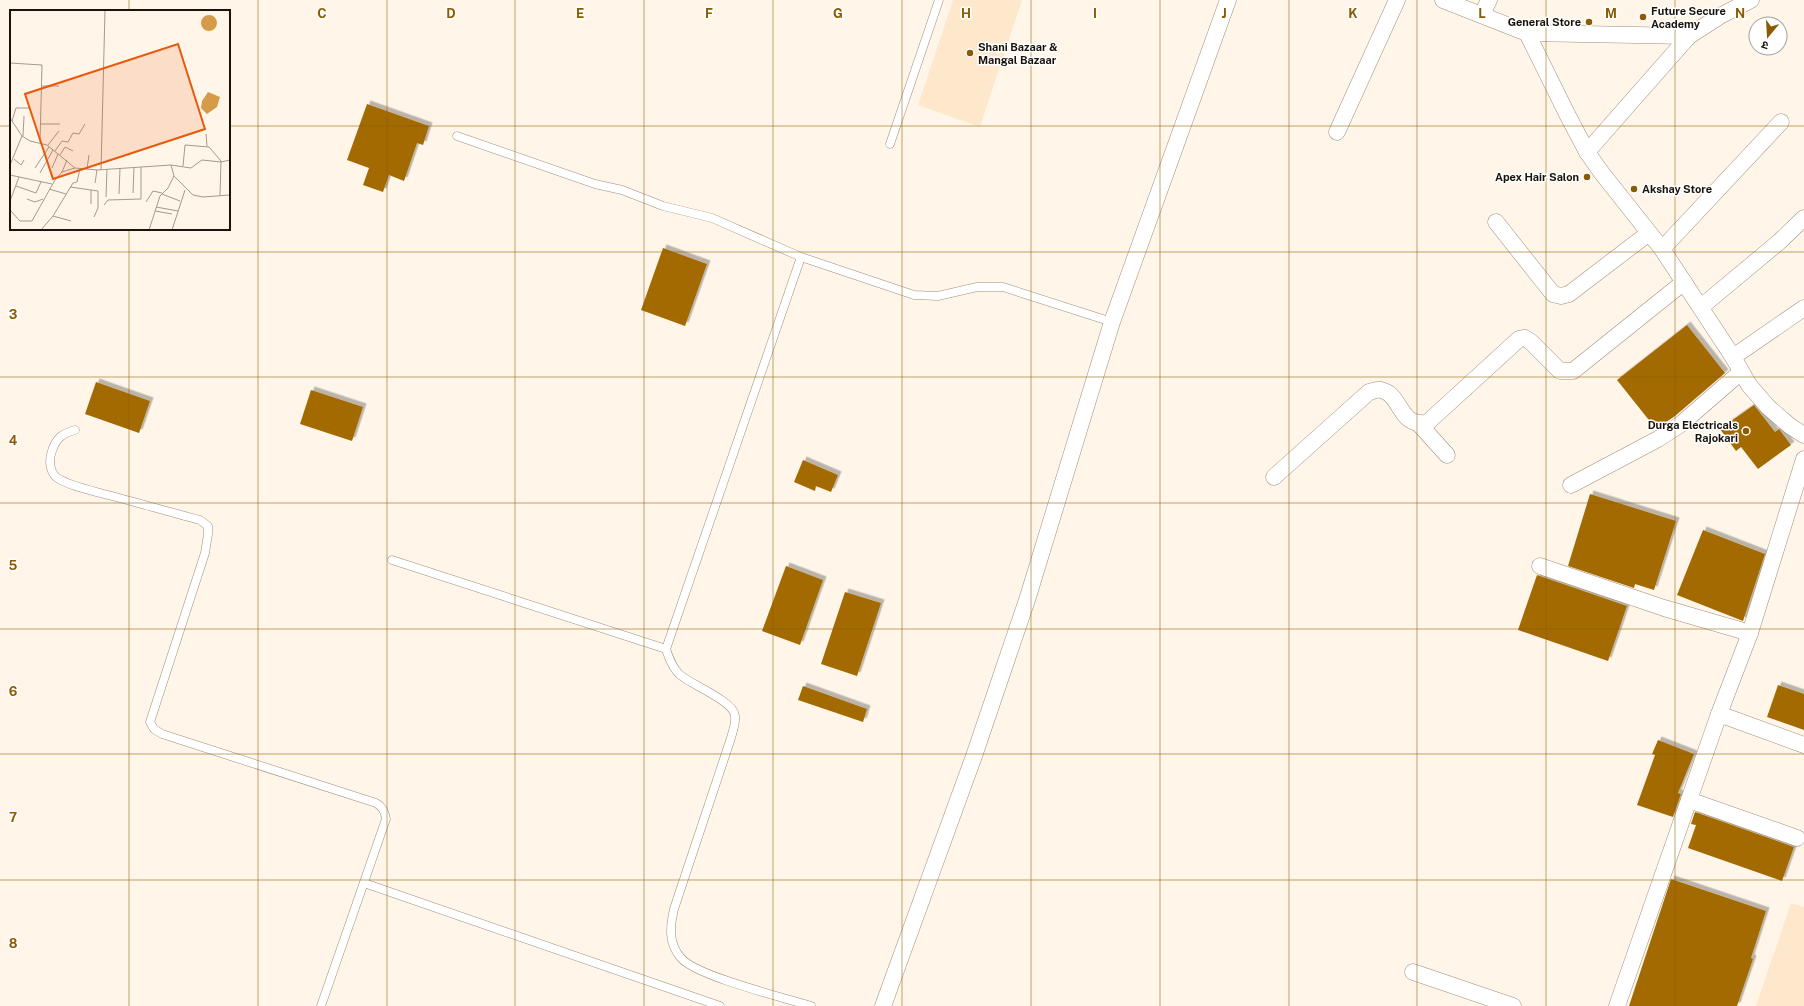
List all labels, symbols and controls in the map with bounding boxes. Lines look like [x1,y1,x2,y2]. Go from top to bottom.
place label: Future Secure Academy [1651,5,1726,30]
text: C [317,6,327,21]
text: D [446,6,456,21]
text: E [576,6,584,21]
text: F [705,6,713,21]
text: G [833,6,843,21]
text: H [961,6,971,21]
text: I [1093,6,1097,21]
text: J [1221,6,1227,21]
text: K [1348,6,1358,21]
text: L [1478,6,1486,21]
text: M [1605,6,1617,21]
text: N [1735,6,1745,21]
inset map [10,10,230,230]
marker: Future Secure Academy [1638,12,1648,22]
place label: General Store [1508,16,1581,28]
north arrow [1748,16,1788,56]
marker: General Store [1584,17,1594,27]
text: उ [1759,39,1770,52]
place label: Shani Bazaar & Mangal Bazaar [978,41,1058,66]
marker: Shani Bazaar & Mangal Bazaar [965,48,975,58]
place label: Apex Hair Salon [1495,171,1579,183]
marker: Apex Hair Salon [1582,172,1592,182]
place label: Akshay Store [1642,183,1712,195]
marker: Akshay Store [1629,184,1639,194]
text: 3 [9,307,18,322]
place label: Durga Electricals Rajokari [1648,419,1738,444]
marker: Durga Electricals Rajokari [1741,426,1751,436]
text: 4 [9,433,18,448]
text: 5 [9,558,18,573]
text: 6 [9,684,18,699]
text: 7 [9,810,17,825]
text: 8 [9,936,18,951]

